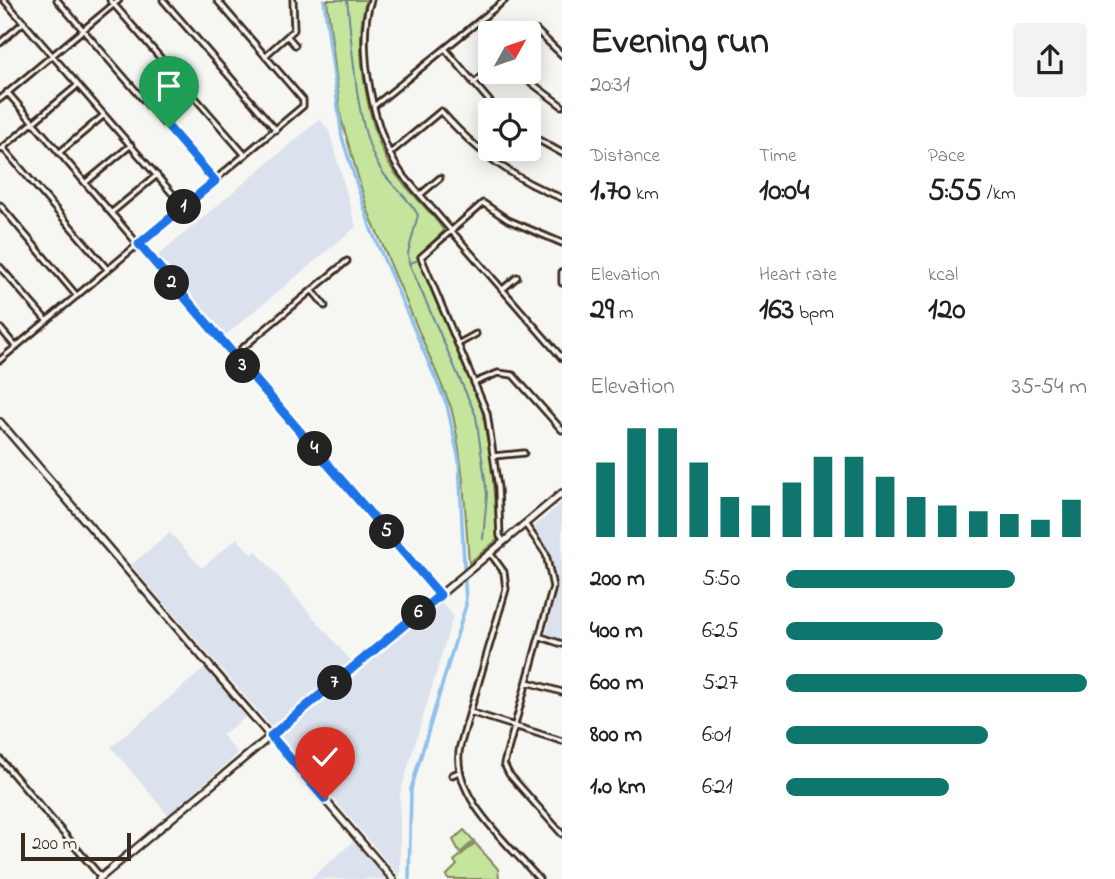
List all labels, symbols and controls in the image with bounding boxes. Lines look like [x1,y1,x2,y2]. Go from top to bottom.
text: Evening run [590,15,769,71]
north arrow [478,21,541,84]
map controls [478,21,541,161]
button: share [1013,23,1087,97]
pin [139,56,199,128]
icon: arrive [150,67,188,105]
text: 20:31 [590,69,630,102]
button: locate [478,98,541,161]
text: Distance [590,143,660,170]
text: Time [759,143,797,170]
text: Pace [928,143,965,170]
text: 1.70 [590,170,631,214]
text: 10:04 [759,170,809,214]
text: 5:55 [928,170,982,214]
text: km [631,181,659,208]
text: /km [982,181,1016,208]
pin: 1 [166,190,202,224]
text: 1 [180,193,187,220]
text: Elevation [590,262,660,289]
text: Heart rate [759,262,837,289]
text: kcal [928,262,958,289]
pin: 2 [154,266,190,300]
text: 2 [167,269,176,296]
text: 29 [590,289,614,333]
text: 163 [759,289,794,333]
text: 120 [928,289,965,333]
text: m [614,300,633,327]
text: bpm [794,300,834,327]
pin: 3 [226,348,260,384]
text: 3 [239,352,246,379]
text: Elevation [590,371,675,404]
text: 35–54 m [1011,371,1087,404]
pin: 4 [298,432,332,466]
text: 4 [311,435,318,462]
pin: 5 [370,514,404,550]
text: 5 [381,518,392,545]
text: 200 m [590,563,645,596]
text: 5:50 [702,563,740,596]
pin: 6 [402,596,436,630]
text: 6 [414,599,423,626]
text: 400 m [590,615,643,648]
text: 6:25 [702,615,739,648]
pin: 7 [318,666,352,700]
text: 600 m [590,667,644,700]
text: 5:27 [702,667,738,700]
text: 7 [331,669,338,696]
text: 800 m [590,719,642,752]
text: 6:01 [702,719,731,752]
pin [295,727,355,799]
icon: check [306,738,344,776]
text: 1.0 km [590,771,646,804]
text: 6:21 [702,771,733,804]
scale bar [21,830,131,862]
text: 200 m [32,831,77,858]

